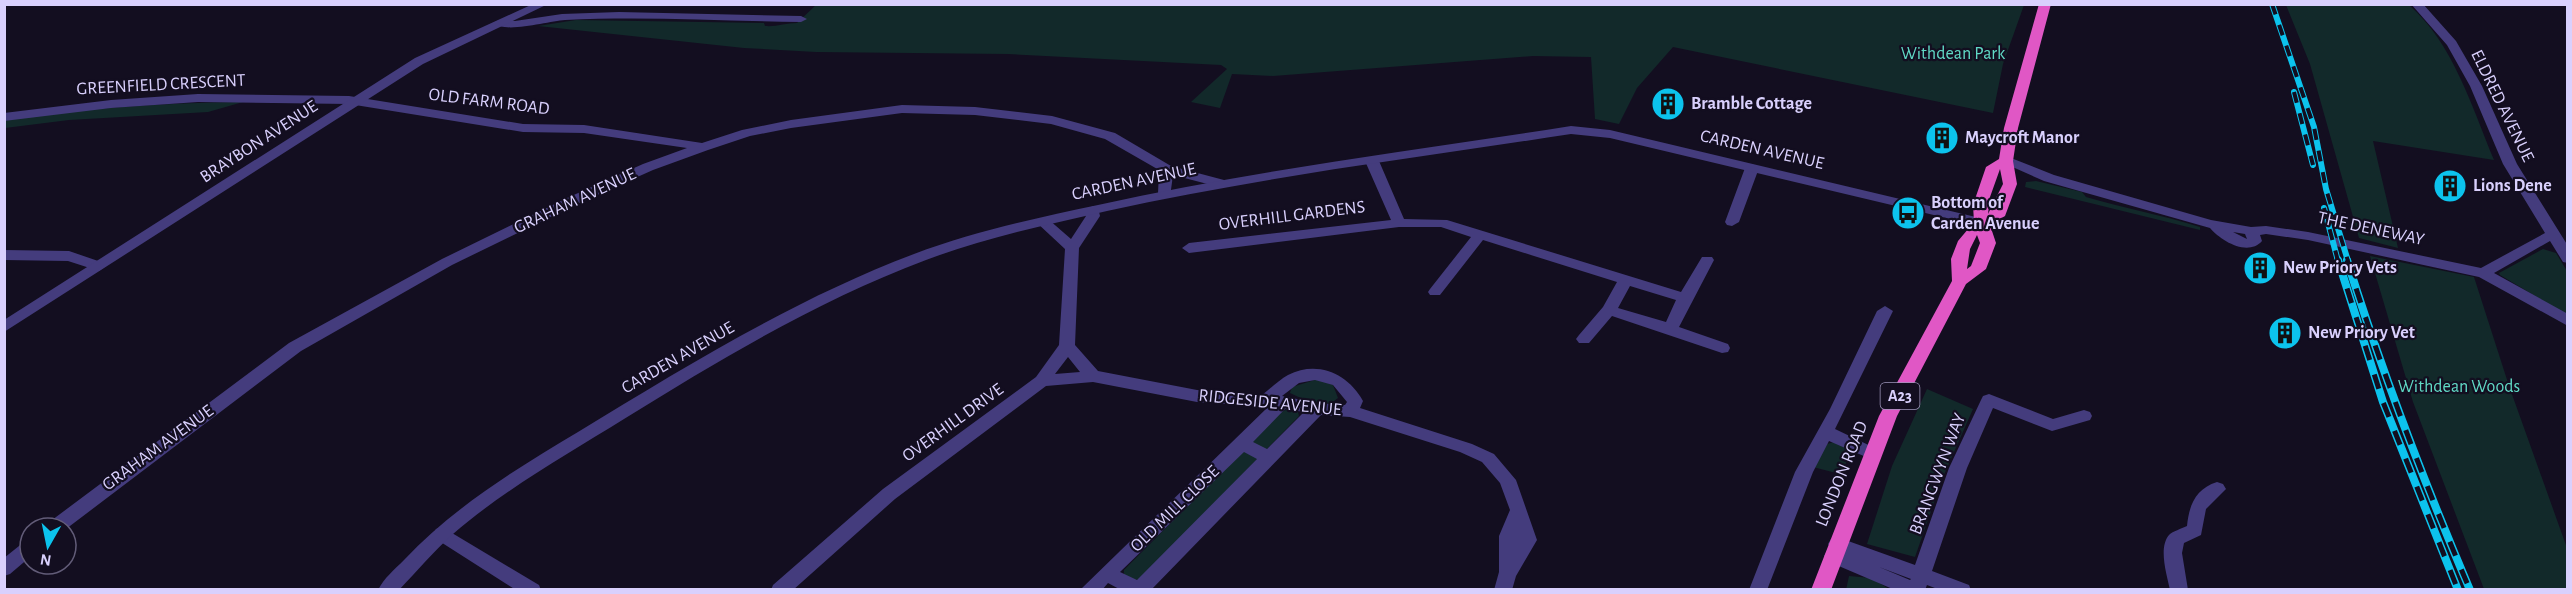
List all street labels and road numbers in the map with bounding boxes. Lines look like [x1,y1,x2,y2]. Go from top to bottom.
street label: ELDRED AVENUE [2467,47,2537,165]
street label: GREENFIELD CRESCENT [76,72,246,98]
street label: OLD FARM ROAD [428,86,550,118]
street label: BRAYBON AVENUE [197,97,321,187]
street label: CARDEN AVENUE [1698,127,1826,173]
street label: CARDEN AVENUE [1070,160,1198,204]
street label: GRAHAM AVENUE [511,165,639,237]
street label: OVERHILL GARDENS [1218,198,1366,234]
street label: THE DENEWAY [2316,209,2427,249]
street label: CARDEN AVENUE [619,318,738,397]
street label: OVERHILL DRIVE [899,380,1007,466]
road number: A23 [1880,383,1920,409]
street label: RIDGESIDE AVENUE [1198,387,1343,419]
street label: GRAHAM AVENUE [99,402,217,494]
street label: BRANGWYN WAY [1907,410,1970,537]
street label: LONDON ROAD [1813,419,1871,529]
street label: OLD MILL CLOSE [1127,462,1223,556]

